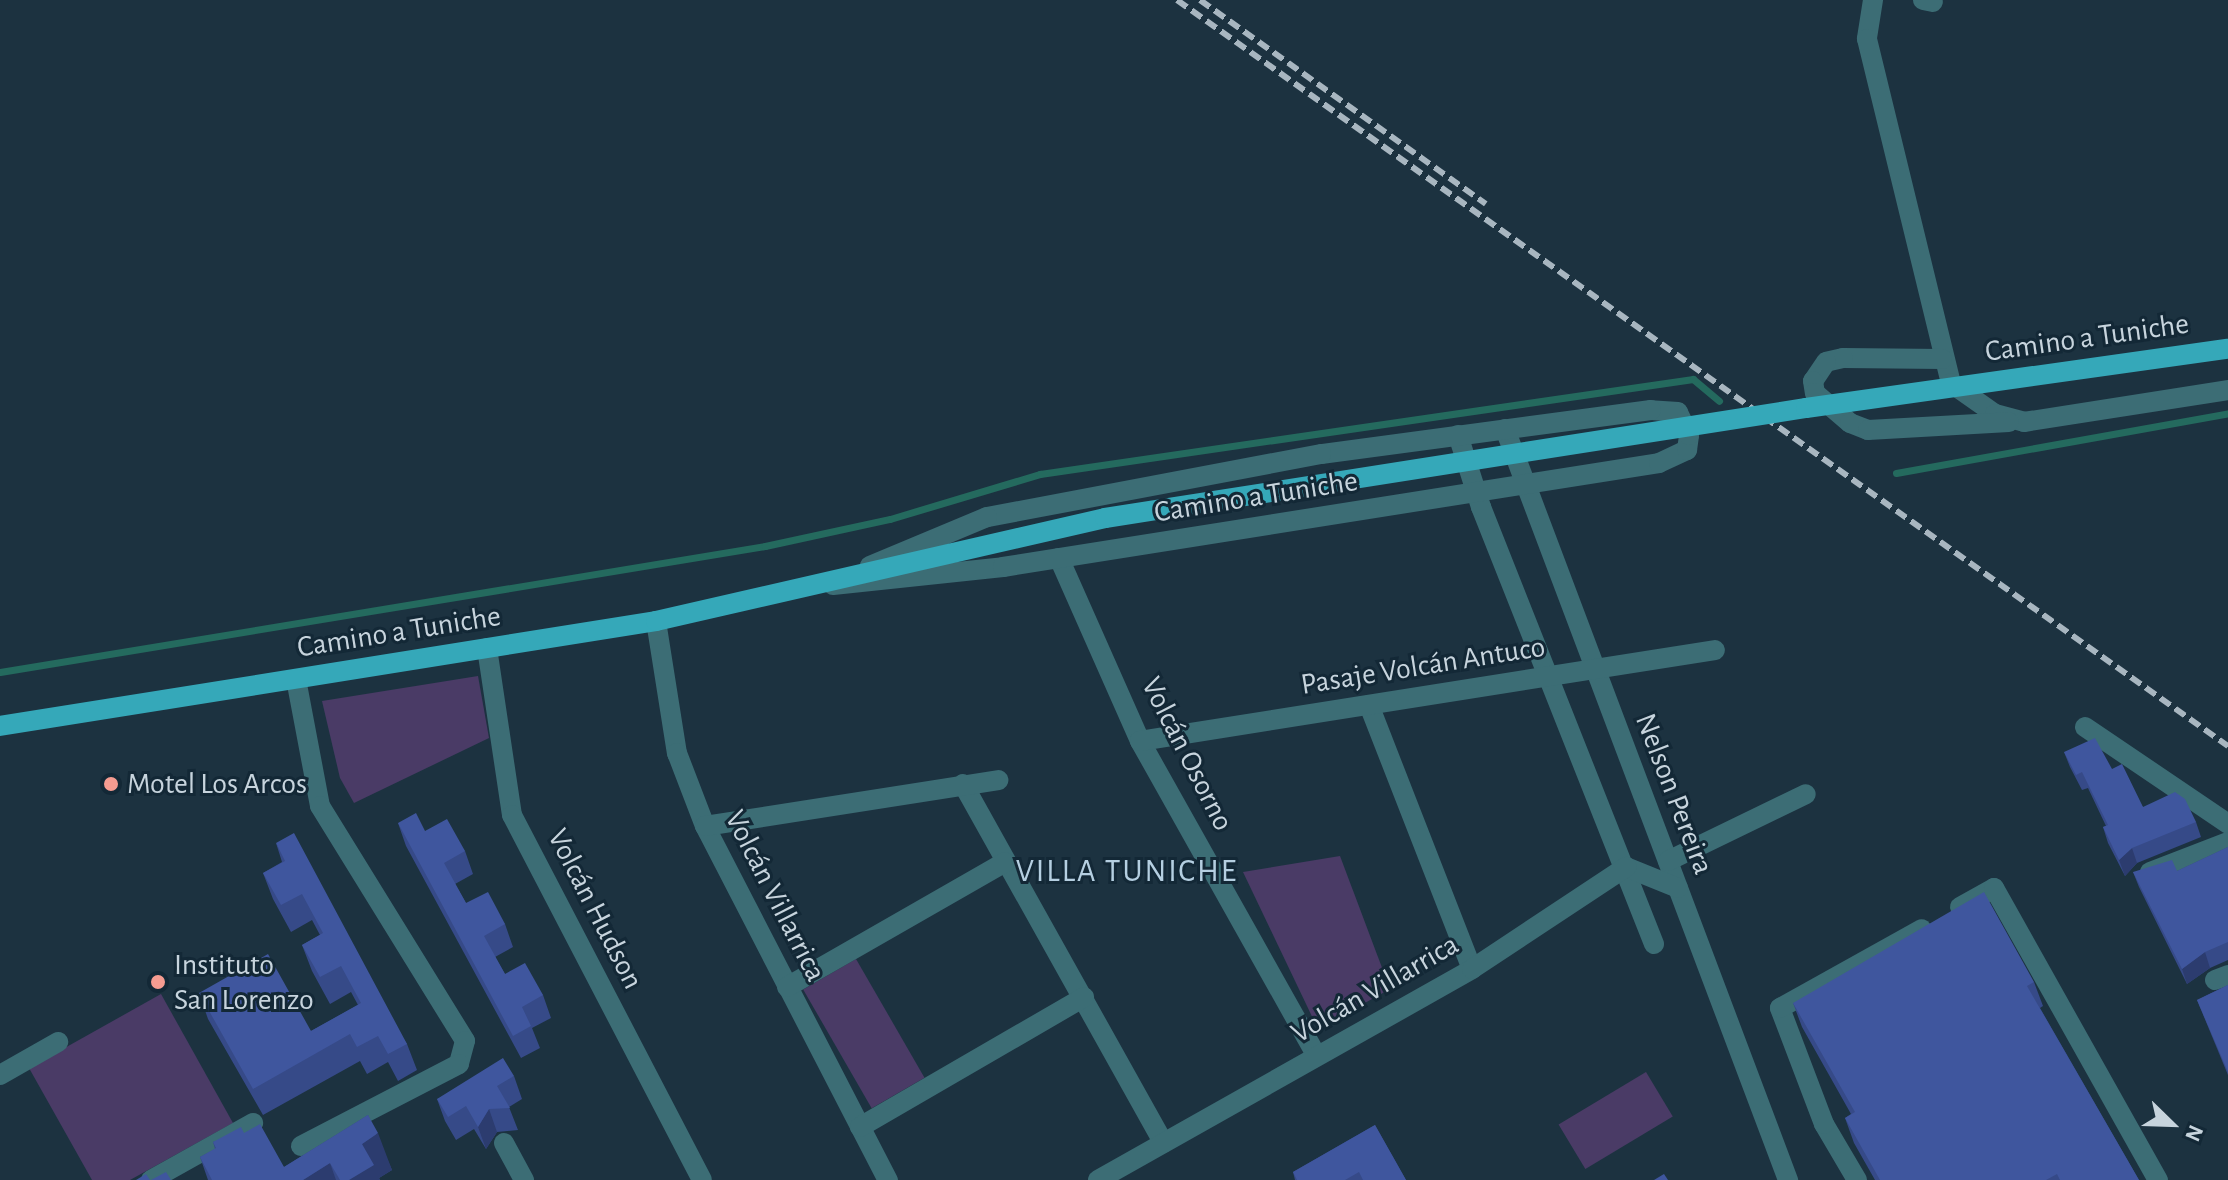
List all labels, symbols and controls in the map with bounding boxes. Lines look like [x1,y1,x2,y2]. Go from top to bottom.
street label: Camino a Tuniche [1983,306,2191,370]
street label: Camino a Tuniche [1152,463,1360,531]
street label: Camino a Tuniche [295,598,503,666]
street label: Pasaje Volcán Antuco [1298,629,1548,703]
street label: Volcán Osorno [1133,671,1241,837]
street label: Nelson Pereira [1627,709,1721,879]
place label: Motel Los Arcos [127,766,307,802]
marker: Motel Los Arcos [102,775,120,793]
street label: Volcán Villarrica [716,804,834,988]
street label: Volcán Hudson [539,823,651,995]
district label: VILLA TUNICHE [1016,852,1238,890]
street label: Volcán Villarrica [1285,927,1465,1051]
place label: Instituto San Lorenzo [174,947,314,1018]
marker: Instituto San Lorenzo [149,973,167,991]
north arrow [2132,1084,2212,1164]
text: N [2181,1122,2207,1145]

